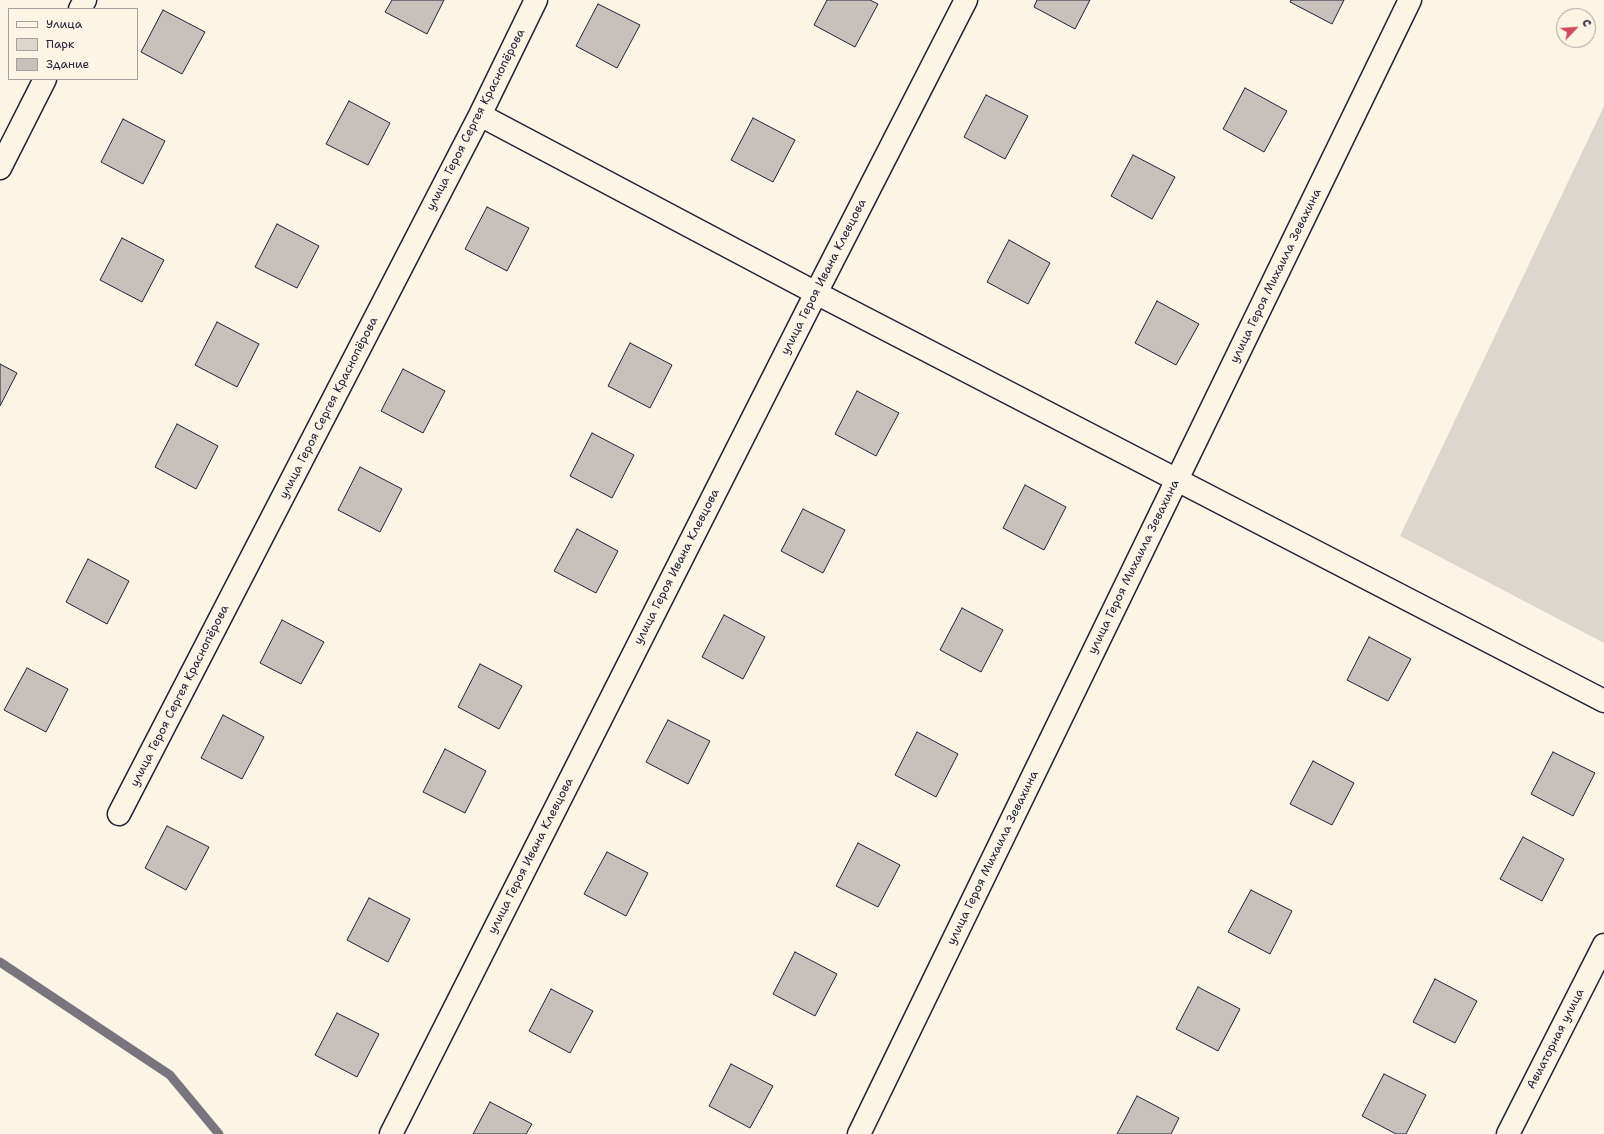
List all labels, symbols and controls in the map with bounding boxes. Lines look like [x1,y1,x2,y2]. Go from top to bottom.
legend [8,8,138,80]
north arrow [1556,8,1596,48]
text: Улица [46,16,82,32]
text: С [1578,17,1595,29]
street label: улица Героя Сергея Краснопёрова [424,27,528,213]
text: Парк [46,36,74,52]
text: Здание [46,56,89,72]
street label: улица Героя Михаила Зевахина [1227,187,1325,365]
street label: улица Героя Ивана Клевцова [778,197,870,357]
street label: улица Героя Сергея Краснопёрова [277,315,381,501]
street label: улица Героя Михаила Зевахина [1085,478,1183,656]
street label: улица Героя Ивана Клевцова [631,487,723,647]
street label: улица Героя Сергея Краснопёрова [128,603,232,789]
street label: улица Героя Михаила Зевахина [944,769,1042,947]
street label: улица Героя Ивана Клевцова [485,776,577,936]
street label: Авиаторная улица [1524,986,1588,1092]

